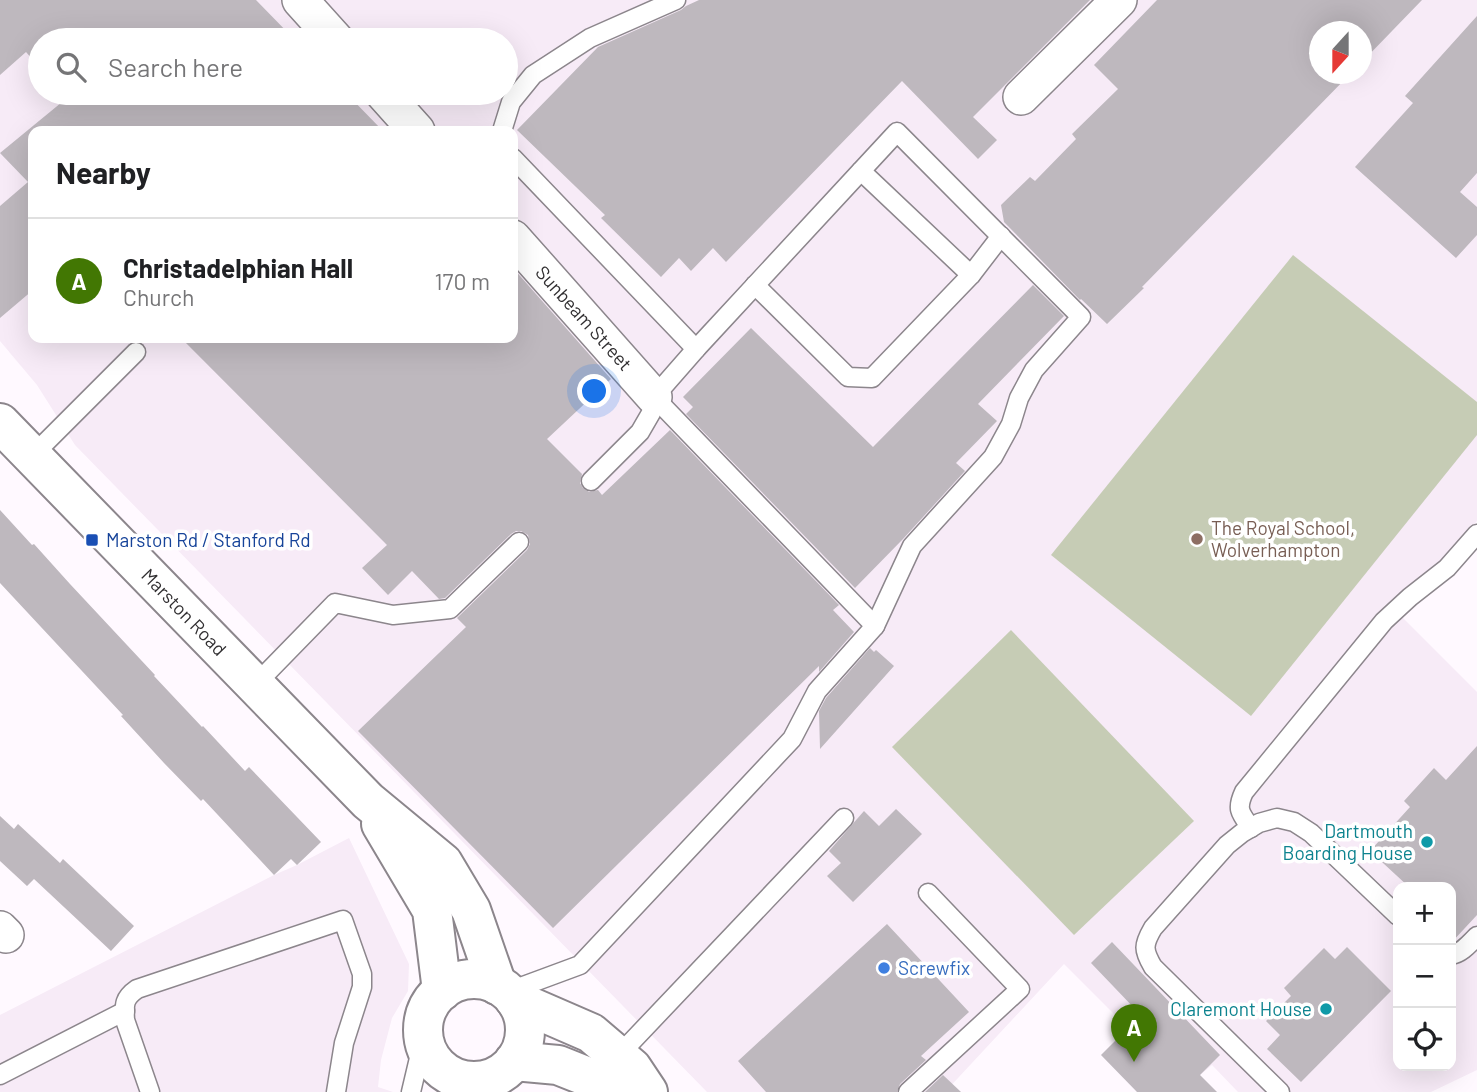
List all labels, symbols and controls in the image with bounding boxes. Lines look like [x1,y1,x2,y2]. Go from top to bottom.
north arrow [1309,21,1372,84]
search box [28,28,518,105]
icon: search [52,48,90,86]
text: Search here [108,51,243,82]
text: Nearby [56,154,151,190]
text: Christadelphian Hall [123,252,353,283]
street label: Sunbeam Street [531,261,637,375]
text: A [71,267,87,295]
text: 170 m [434,267,490,295]
text: Church [123,283,194,311]
your location [577,374,611,408]
place label: The Royal School, Wolverhampton [1211,516,1355,561]
place label: Marston Rd / Stanford Rd [106,528,311,551]
marker: The Royal School, Wolverhampton [1189,531,1205,547]
marker: Marston Rd / Stanford Rd [84,532,100,548]
street label: Marston Road [137,563,232,660]
place label: Dartmouth Boarding House [1283,819,1413,864]
marker: Dartmouth Boarding House [1419,834,1435,850]
map controls [1393,882,1456,1071]
button: + [1393,882,1456,945]
button: − [1393,945,1456,1008]
place label: Screwfix [898,956,970,979]
marker: Screwfix [876,960,892,976]
place label: Claremont House [1170,997,1312,1020]
marker: Claremont House [1318,1001,1334,1017]
pin: A [1111,1004,1157,1062]
button: locate [1393,1008,1456,1071]

